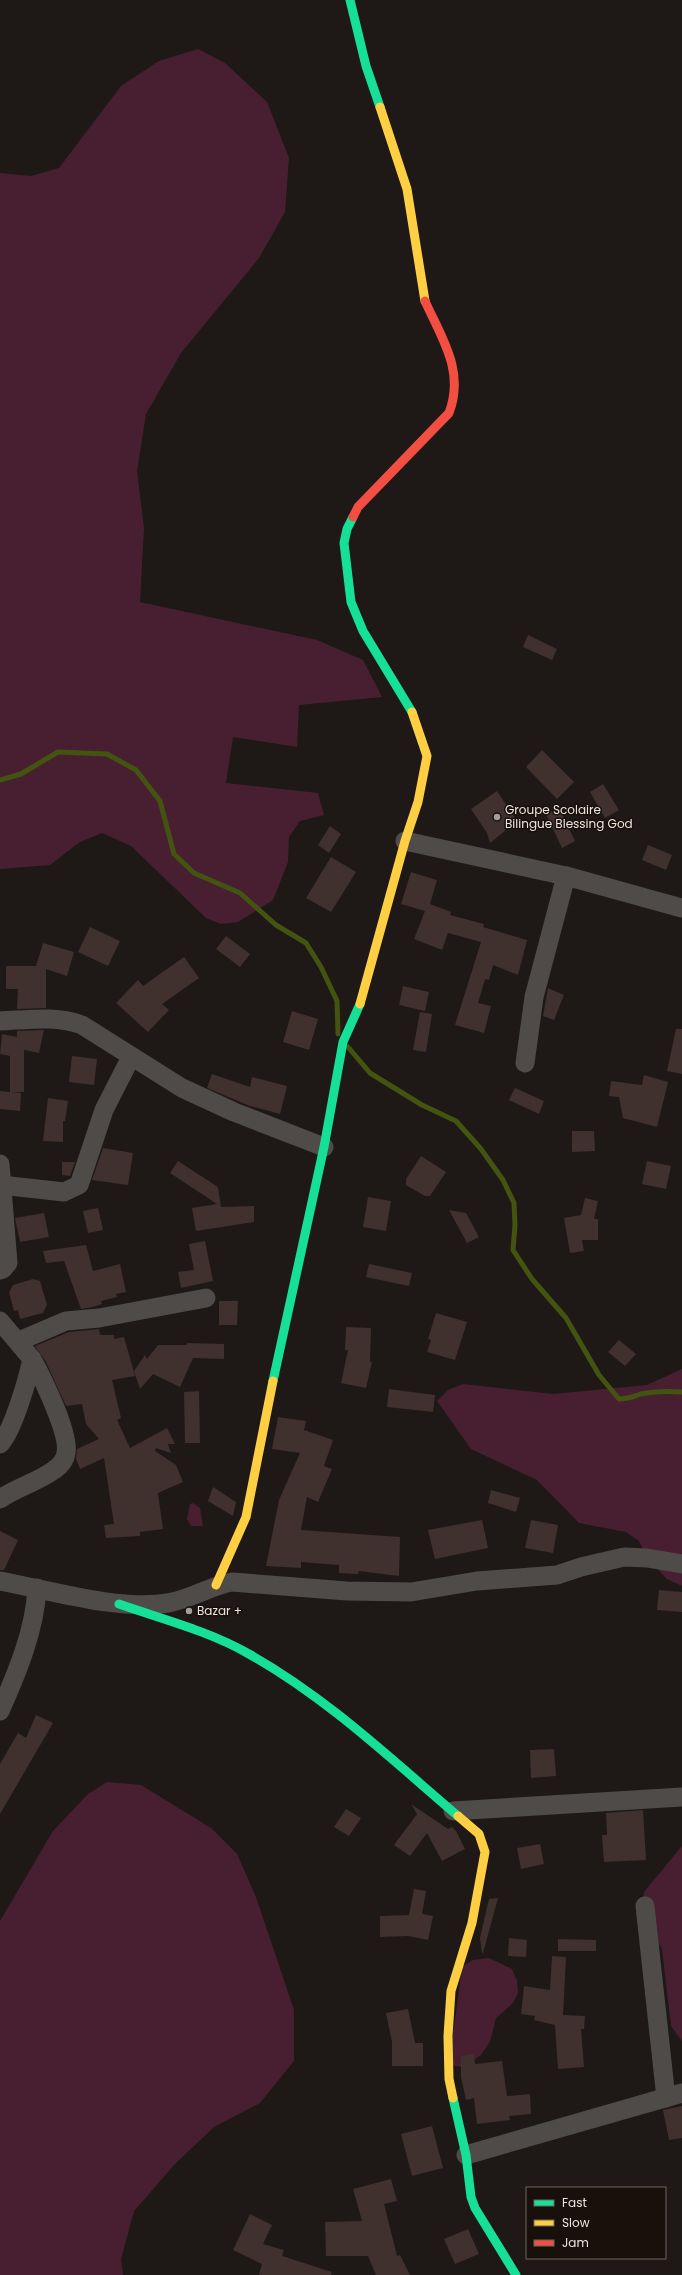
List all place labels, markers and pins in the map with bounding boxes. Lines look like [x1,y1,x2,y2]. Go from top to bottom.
place label: Groupe Scolaire Bilingue Blessing God [505,801,633,832]
marker: Groupe Scolaire Bilingue Blessing God [492,812,502,822]
place label: Bazar + [197,1602,242,1619]
marker: Bazar + [184,1606,194,1616]

